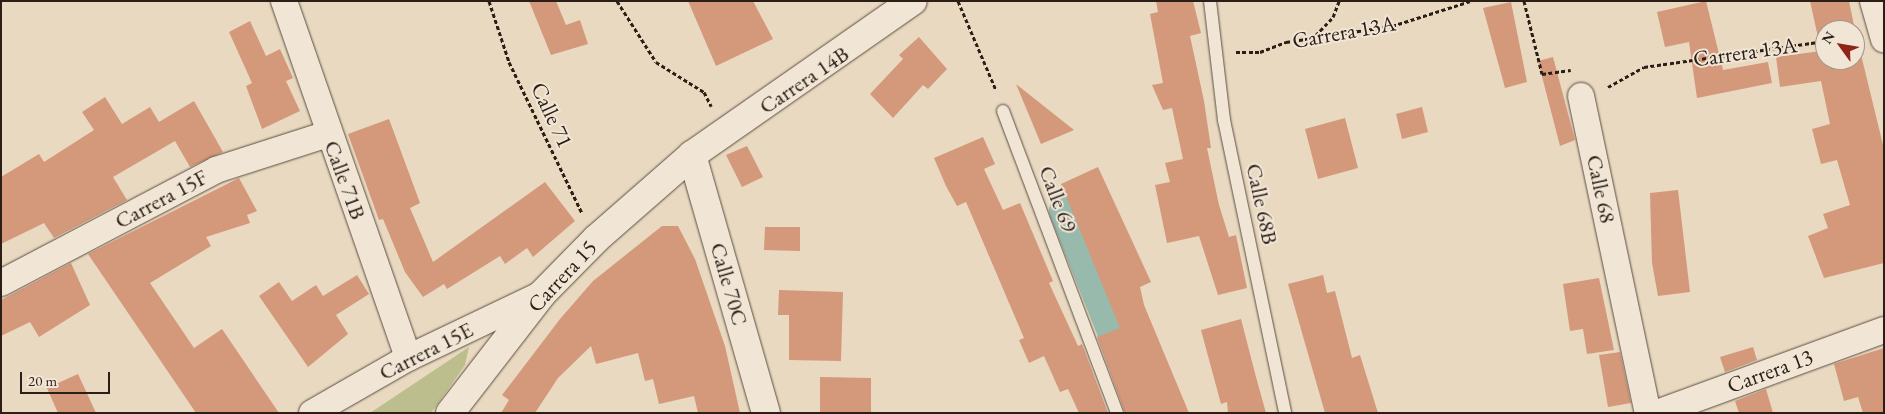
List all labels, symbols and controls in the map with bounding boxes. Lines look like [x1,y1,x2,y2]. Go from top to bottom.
street label: Carrera 13A [1290,10,1398,54]
north arrow [1815,20,1865,70]
text: N [1817,28,1839,47]
street label: Carrera 13A [1691,32,1799,72]
street label: Carrera 14B [754,40,854,120]
street label: Calle 71 [525,78,579,152]
street label: Calle 71B [319,137,371,223]
street label: Calle 68 [1581,152,1621,226]
street label: Calle 68B [1241,161,1283,247]
street label: Calle 69 [1033,162,1083,236]
street label: Carrera 15F [110,164,212,234]
street label: Carrera 15 [522,234,602,318]
street label: Calle 70C [705,240,753,328]
street label: Carrera 15E [375,316,477,386]
street label: Carrera 13 [1724,343,1816,399]
scale bar [22,362,112,394]
text: 20 m [28,371,57,390]

